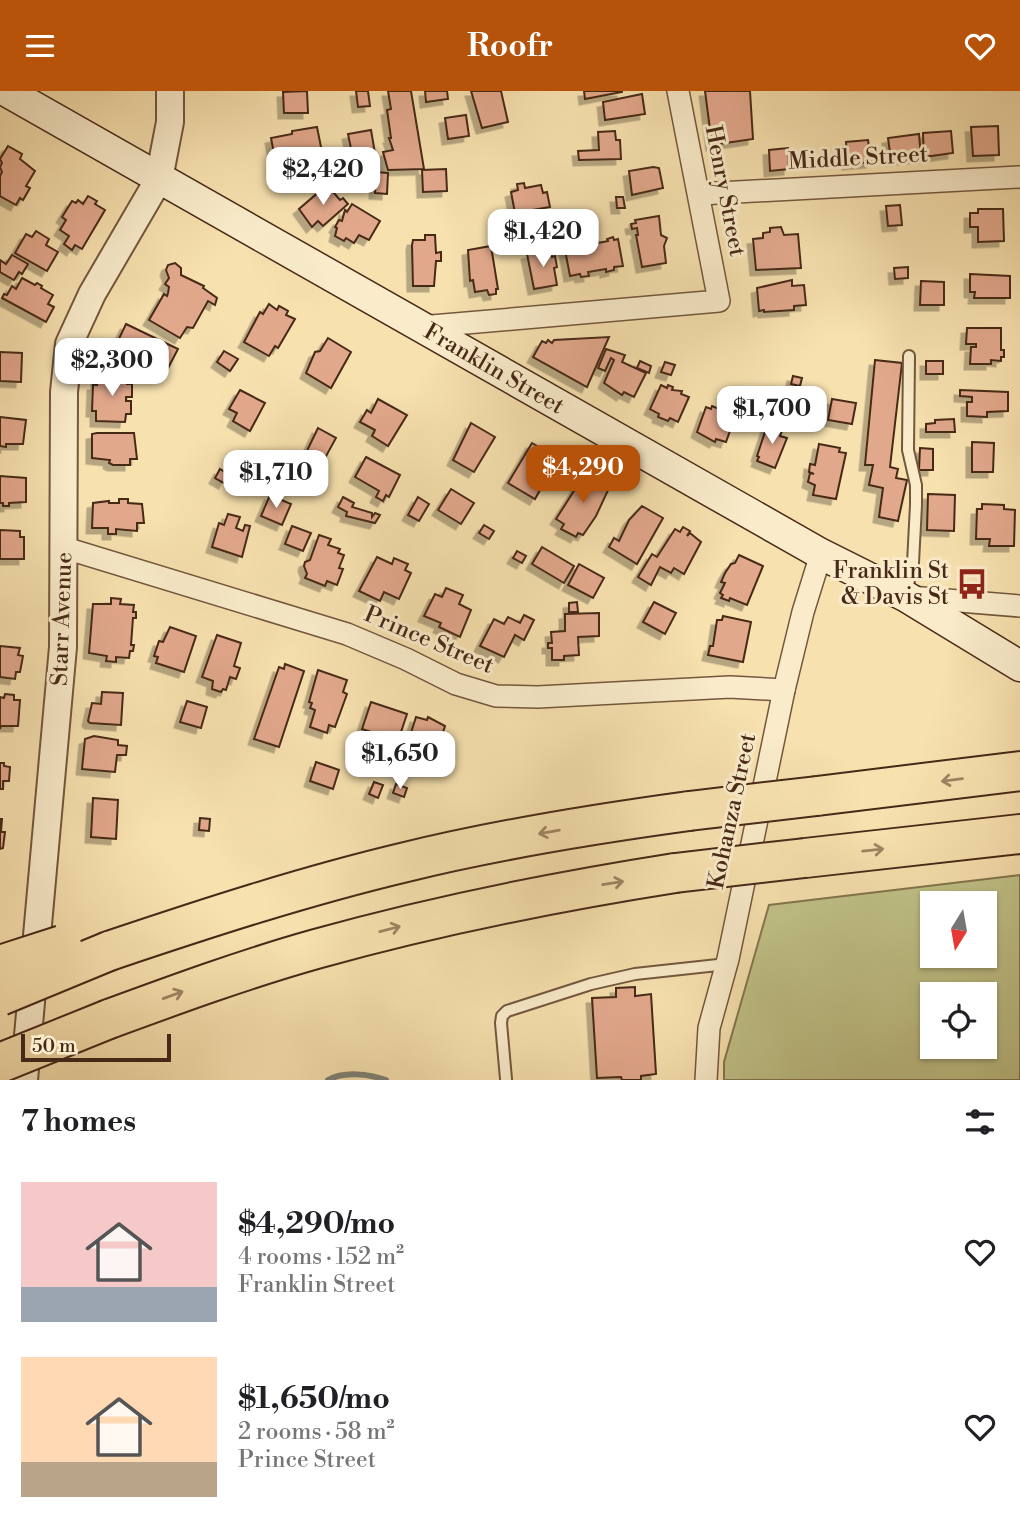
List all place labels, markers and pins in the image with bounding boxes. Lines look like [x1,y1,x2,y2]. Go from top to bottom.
pin: $2,420 [266,148,380,207]
pin: $1,420 [486,209,600,269]
pin: $2,300 [55,338,169,398]
pin: $1,700 [715,387,829,446]
pin: $4,290 [526,445,640,505]
pin: $1,710 [219,451,333,510]
place label: Franklin St & Davis St [833,557,949,611]
bus stop icon: Franklin St & Davis St [955,567,989,601]
pin: $1,650 [343,731,457,791]

